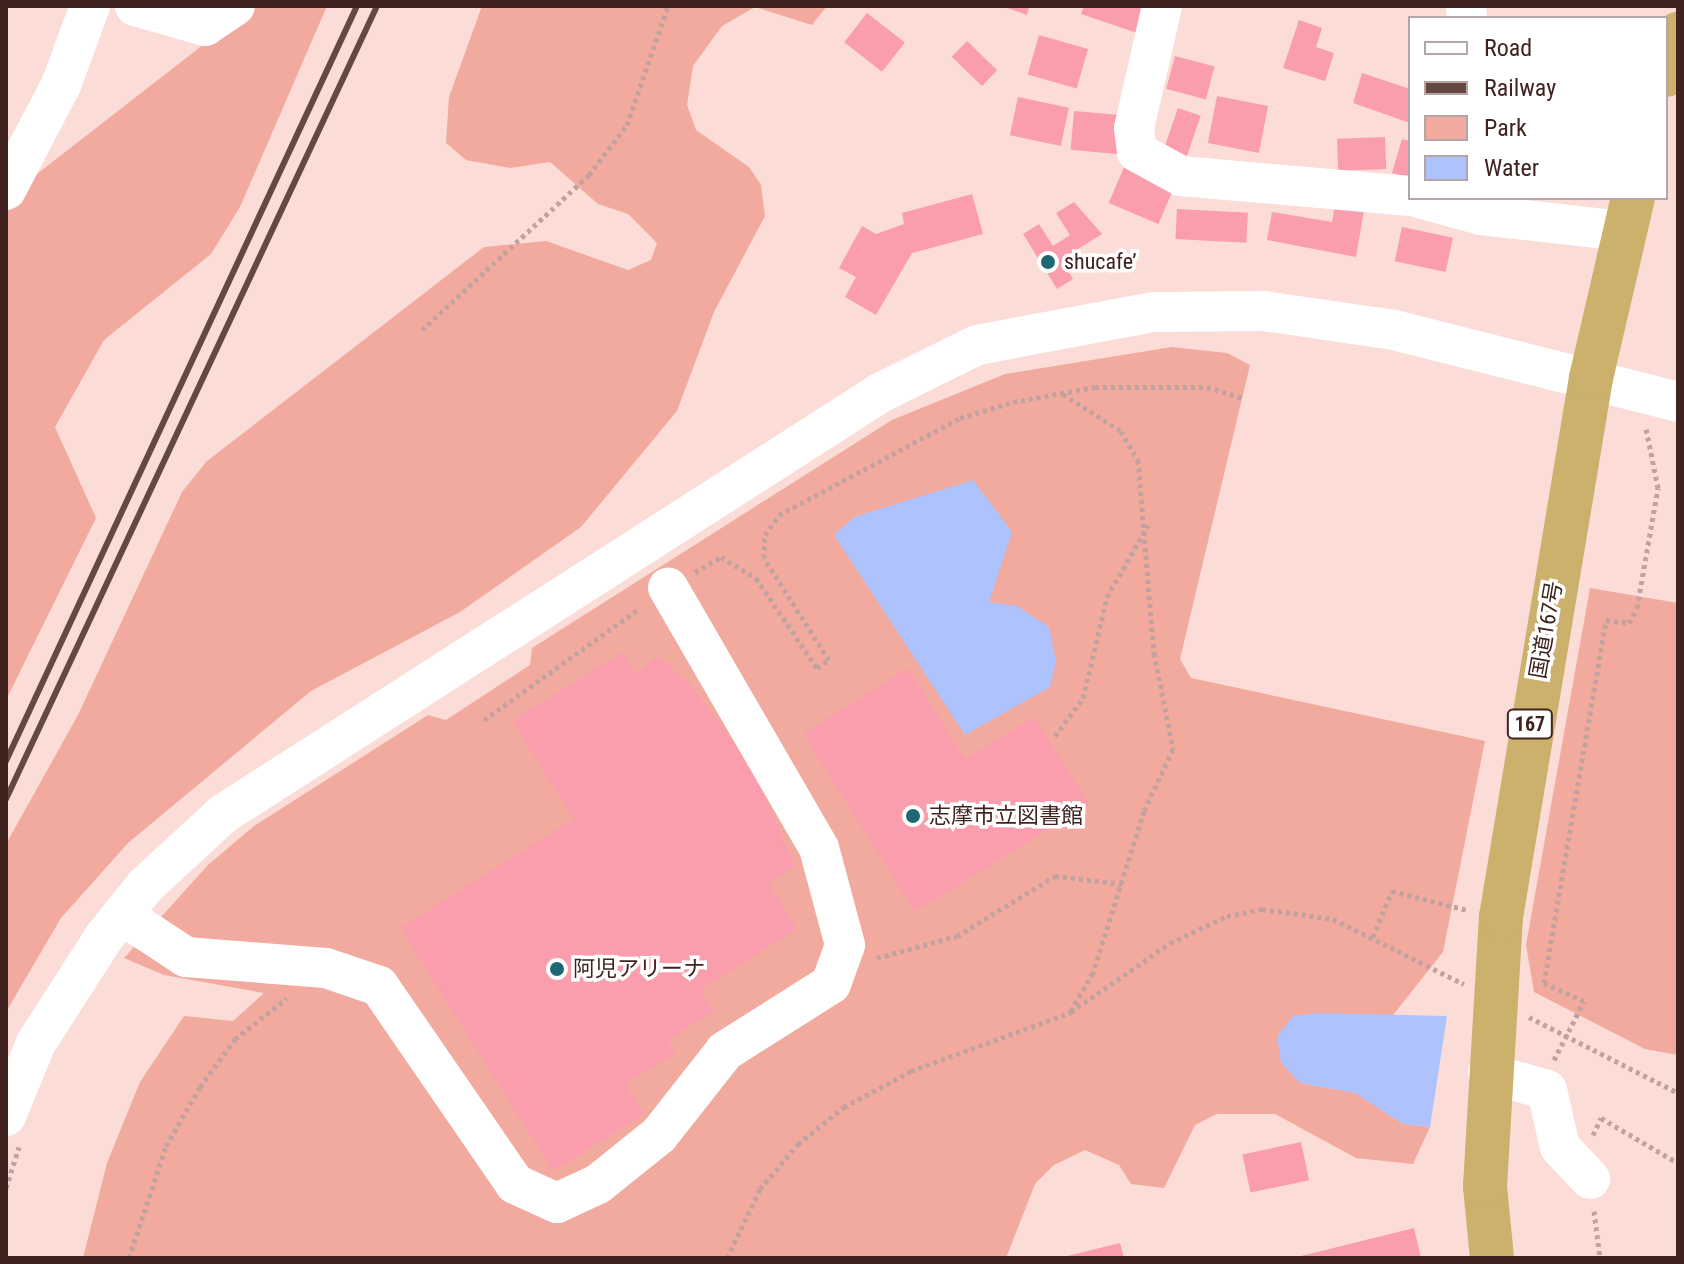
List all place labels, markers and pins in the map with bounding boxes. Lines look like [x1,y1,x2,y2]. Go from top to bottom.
place label: shucafe’ [1064,249,1136,275]
marker: shucafe’ [1039,253,1057,271]
place label: 志摩市立図書館 [929,803,1083,829]
marker: 志摩市立図書館 [904,807,922,825]
place label: 阿児アリーナ [573,956,705,982]
marker: 阿児アリーナ [548,960,566,978]

